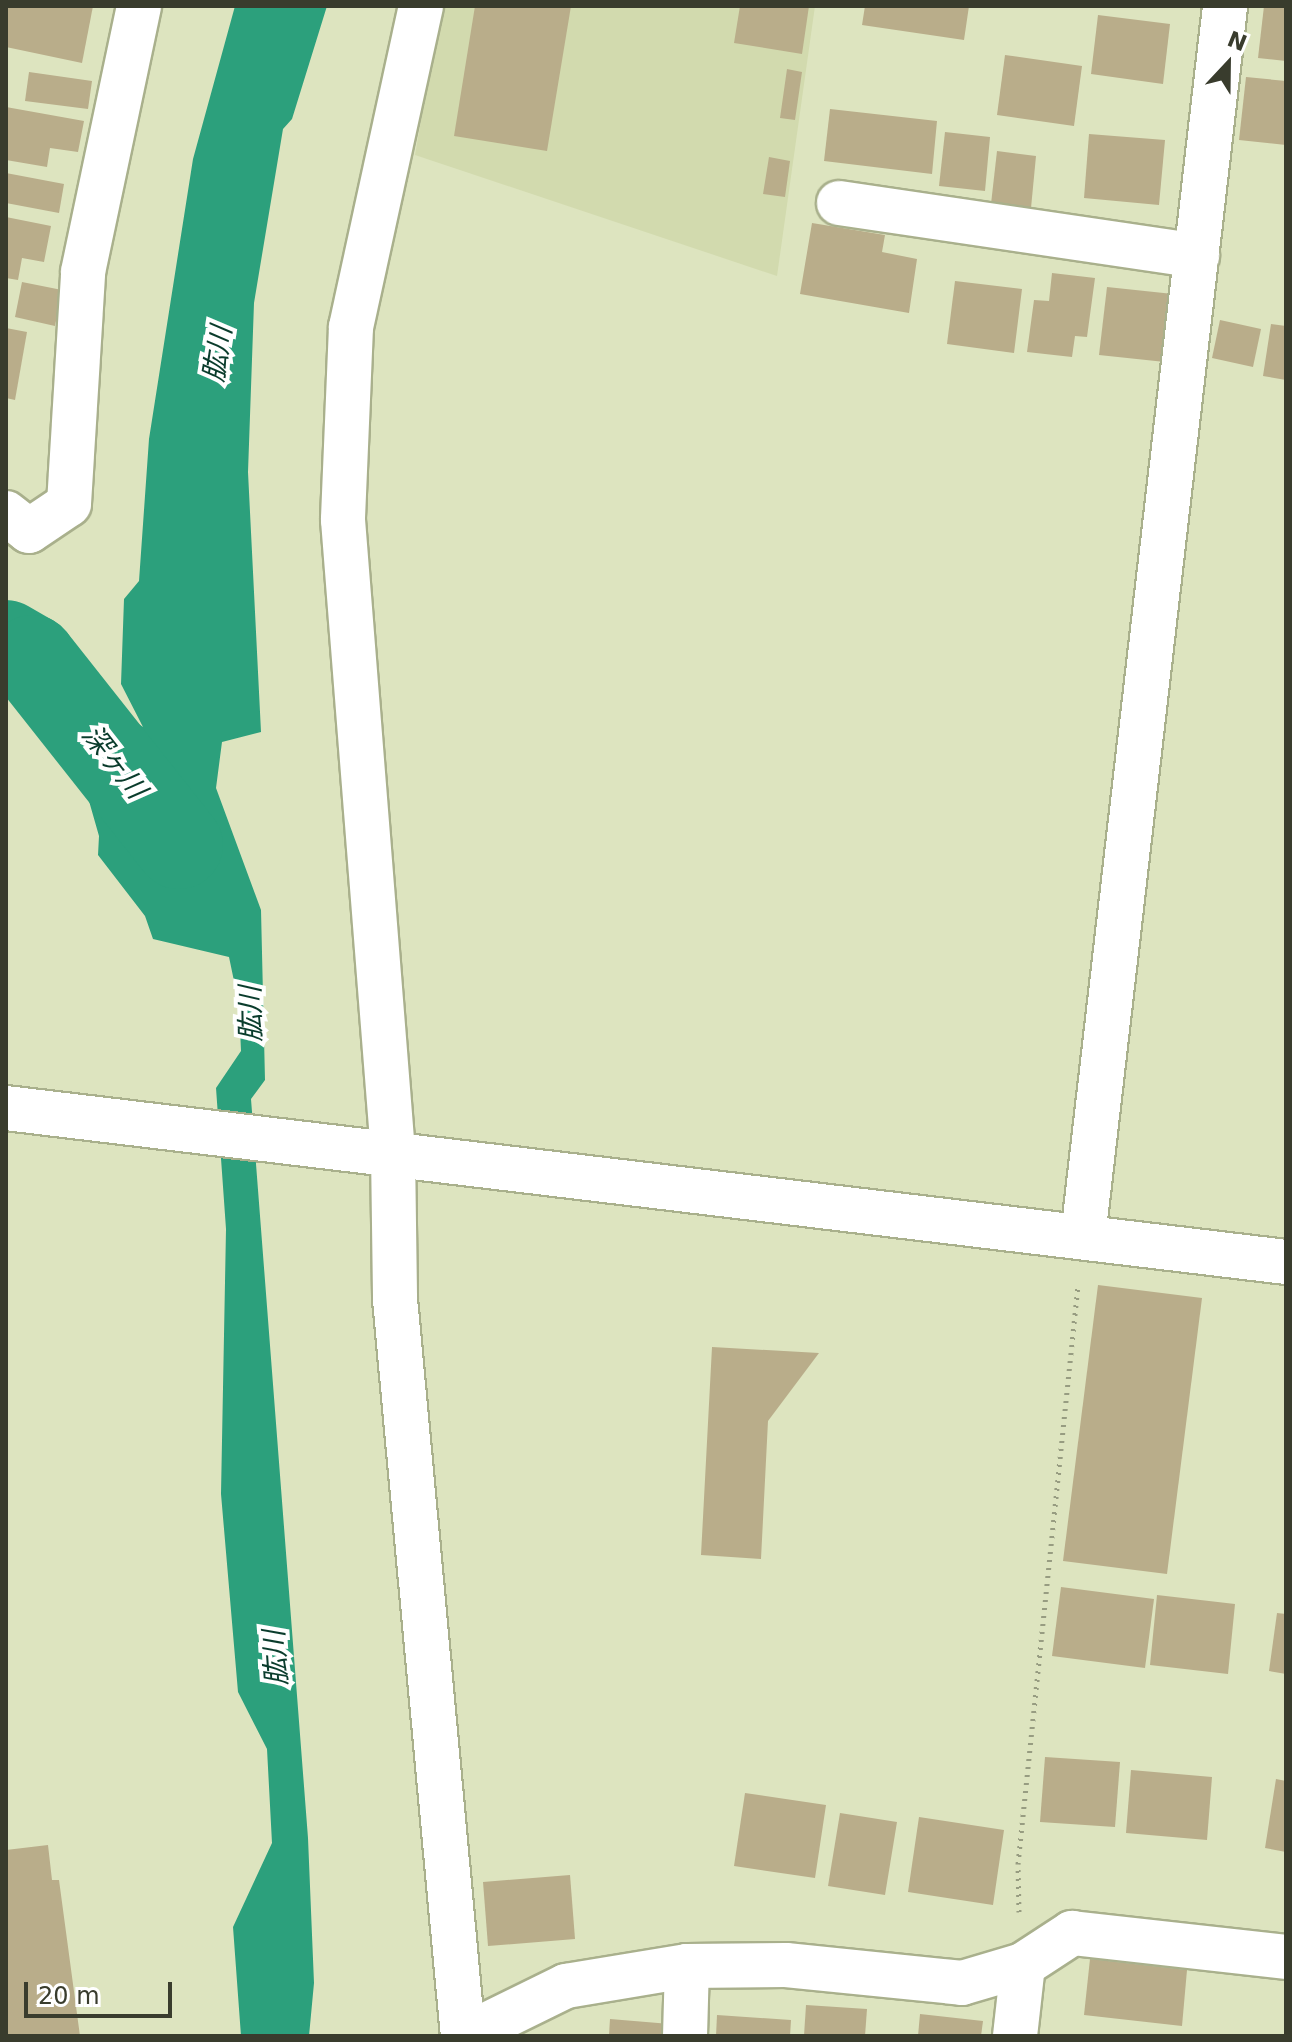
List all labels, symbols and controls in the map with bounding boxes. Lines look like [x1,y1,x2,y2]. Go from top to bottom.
north arrow [1188,24,1268,104]
text: N [1224,26,1250,56]
water label: 肱川 [197,324,239,384]
water label: 深ヶ川 [75,719,153,805]
water label: 肱川 [234,986,268,1042]
water label: 肱川 [257,1629,295,1687]
scale bar [28,1966,176,2016]
text: 20 m [38,1982,100,2010]

